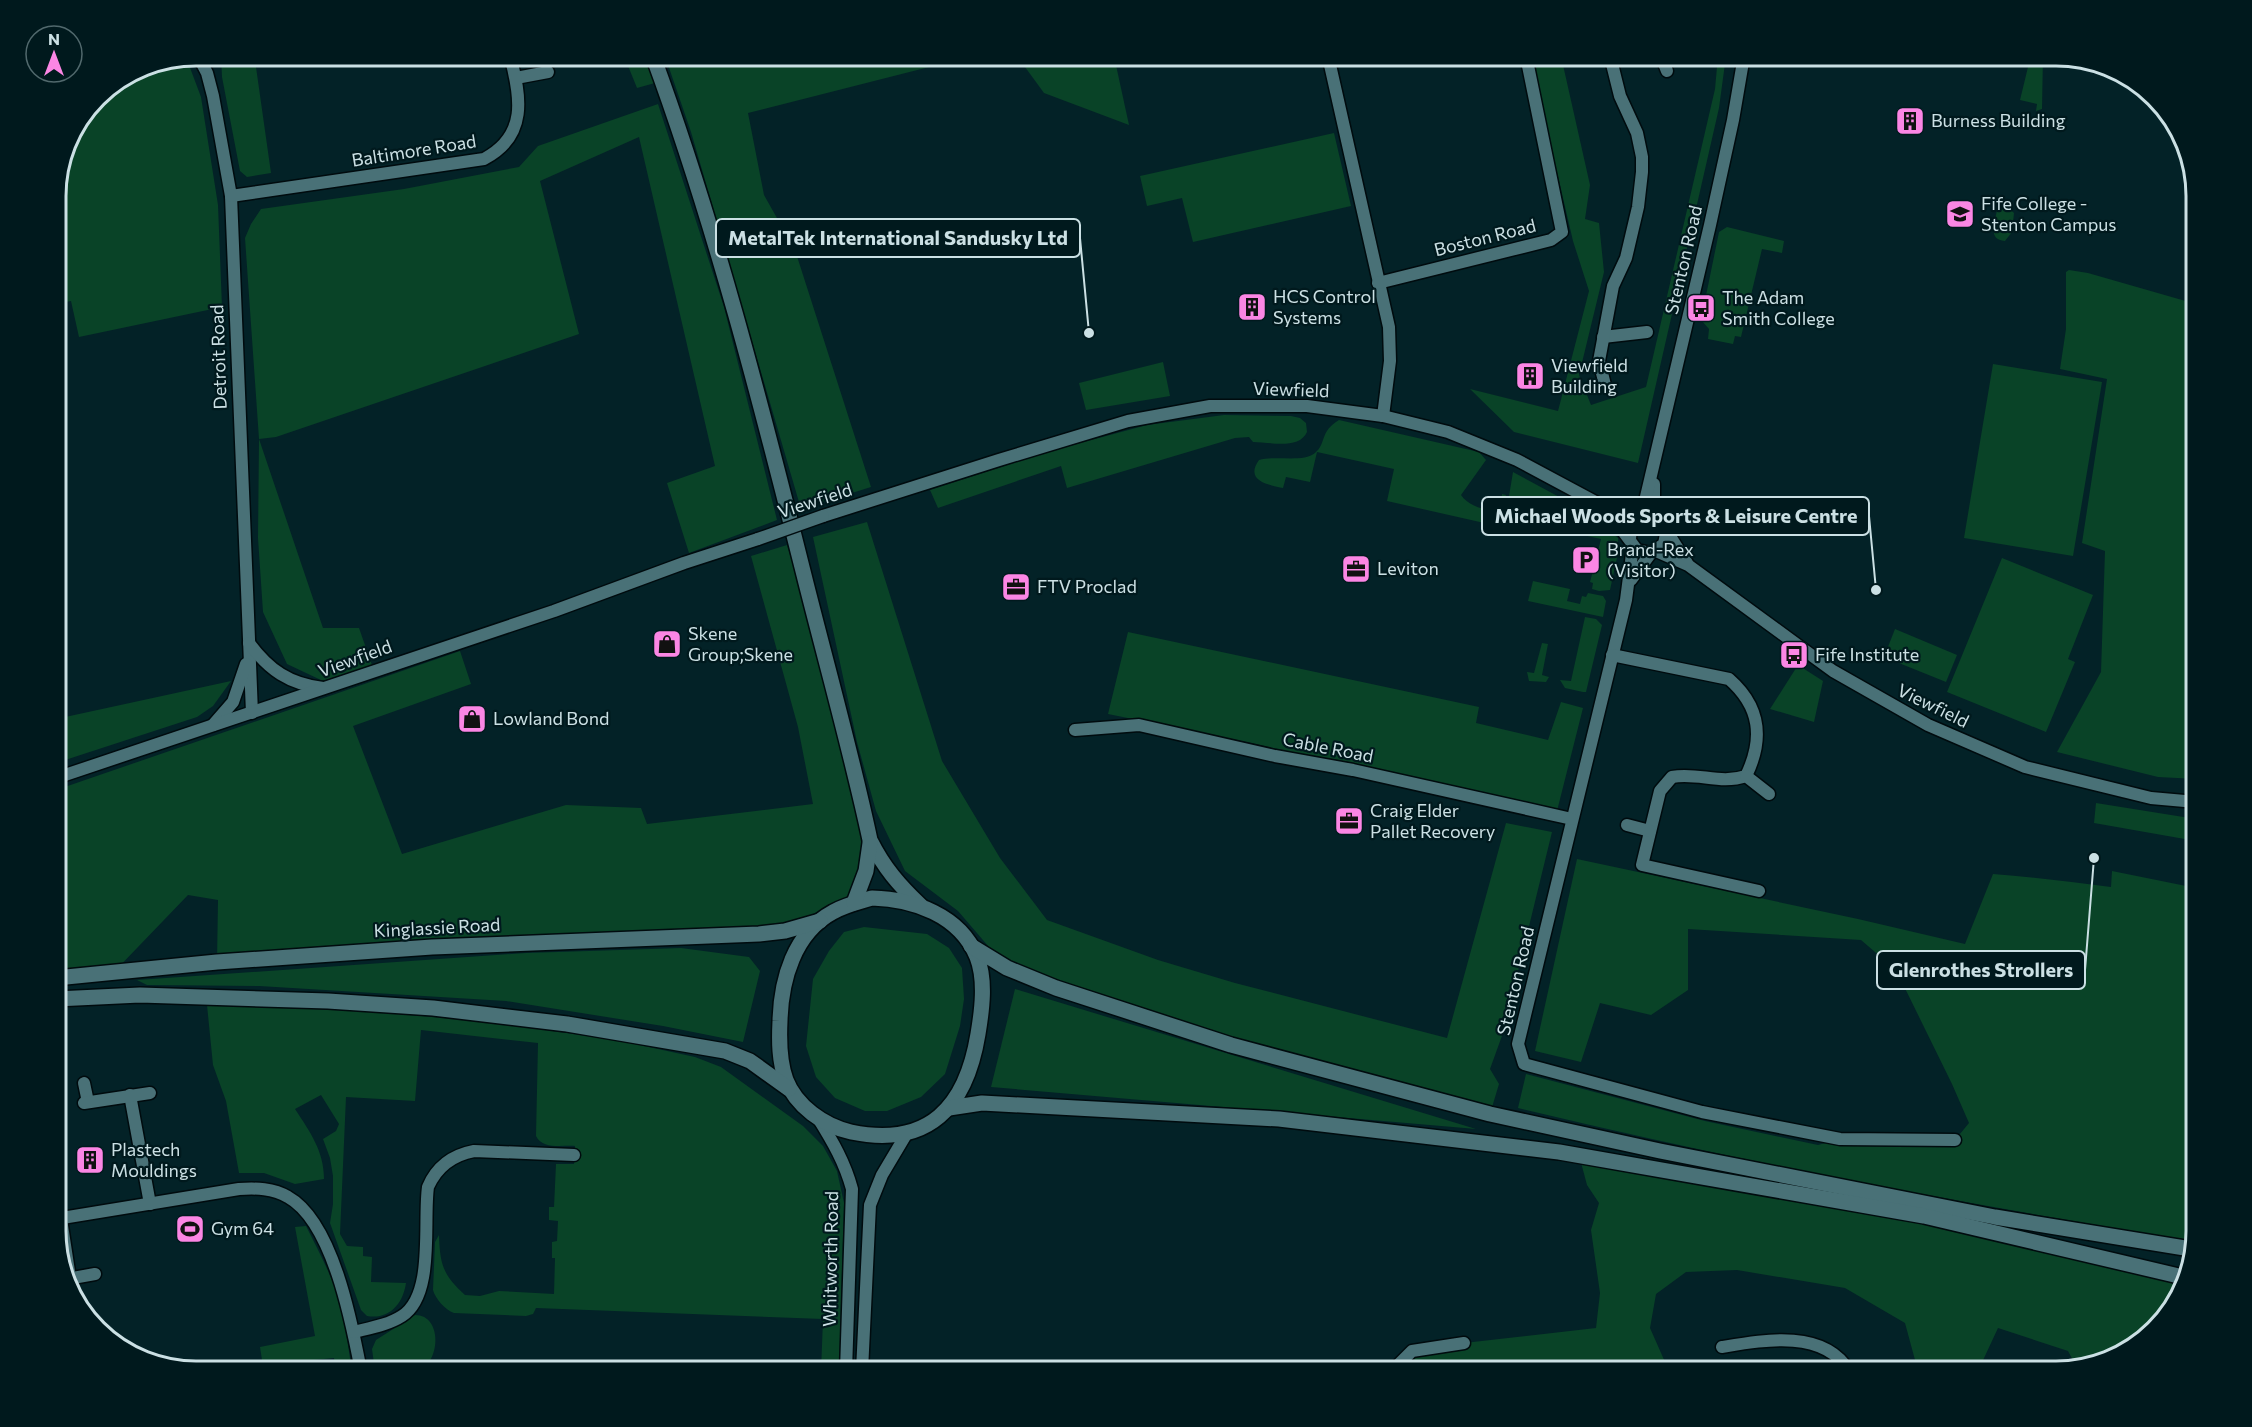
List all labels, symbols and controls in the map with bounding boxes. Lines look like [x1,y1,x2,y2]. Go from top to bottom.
north arrow [24,24,84,84]
text: N [48,29,60,48]
building icon: Burness Building [1894,105,1926,137]
place label: Burness Building [1931,109,2066,131]
street label: Baltimore Road [350,129,478,171]
place label: Fife College - Stenton Campus [1981,192,2117,235]
school or university icon: Fife College - Stenton Campus [1944,198,1976,230]
street label: Stenton Road [1660,203,1706,316]
street label: Boston Road [1432,214,1538,260]
callout: MetalTek International Sandusky Ltd [716,219,1080,257]
text: MetalTek International Sandusky Ltd [728,225,1068,249]
place label: HCS Control Systems [1273,285,1376,328]
place label: The Adam Smith College [1722,286,1835,329]
building icon: HCS Control Systems [1236,291,1268,323]
bus stop icon: The Adam Smith College [1685,292,1717,324]
street label: Detroit Road [205,304,231,410]
place label: Viewfield Building [1551,354,1628,397]
building icon: Viewfield Building [1514,360,1546,392]
street label: Viewfield [1252,377,1330,401]
street label: Viewfield [775,478,855,522]
callout: Michael Woods Sports & Leisure Centre [1482,497,1869,535]
text: Michael Woods Sports & Leisure Centre [1495,503,1857,527]
place label: Brand-Rex (Visitor) [1607,538,1694,581]
parking icon: Brand-Rex (Visitor) [1570,544,1602,576]
office icon: Leviton [1340,553,1372,585]
place label: Leviton [1377,557,1439,579]
office icon: FTV Proclad [1000,571,1032,603]
place label: FTV Proclad [1037,575,1137,597]
place label: Skene Group;Skene [688,622,793,665]
shop icon: Skene Group;Skene [651,628,683,660]
street label: Viewfield [315,635,395,682]
bus stop icon: Fife Institute [1778,639,1810,671]
place label: Fife Institute [1815,643,1919,665]
street label: Viewfield [1894,678,1973,732]
shop icon: Lowland Bond [456,703,488,735]
place label: Lowland Bond [493,707,609,729]
street label: Cable Road [1281,727,1375,767]
place label: Craig Elder Pallet Recovery [1370,799,1495,842]
office icon: Craig Elder Pallet Recovery [1333,805,1365,837]
street label: Kinglassie Road [373,913,501,941]
street label: Stenton Road [1492,924,1538,1037]
callout: Glenrothes Strollers [1877,951,2085,989]
text: Glenrothes Strollers [1889,957,2073,981]
place label: Plastech Mouldings [111,1138,197,1181]
building icon: Plastech Mouldings [74,1144,106,1176]
street label: Whitworth Road [818,1191,842,1327]
sports icon: Gym 64 [174,1213,206,1245]
place label: Gym 64 [211,1217,274,1239]

